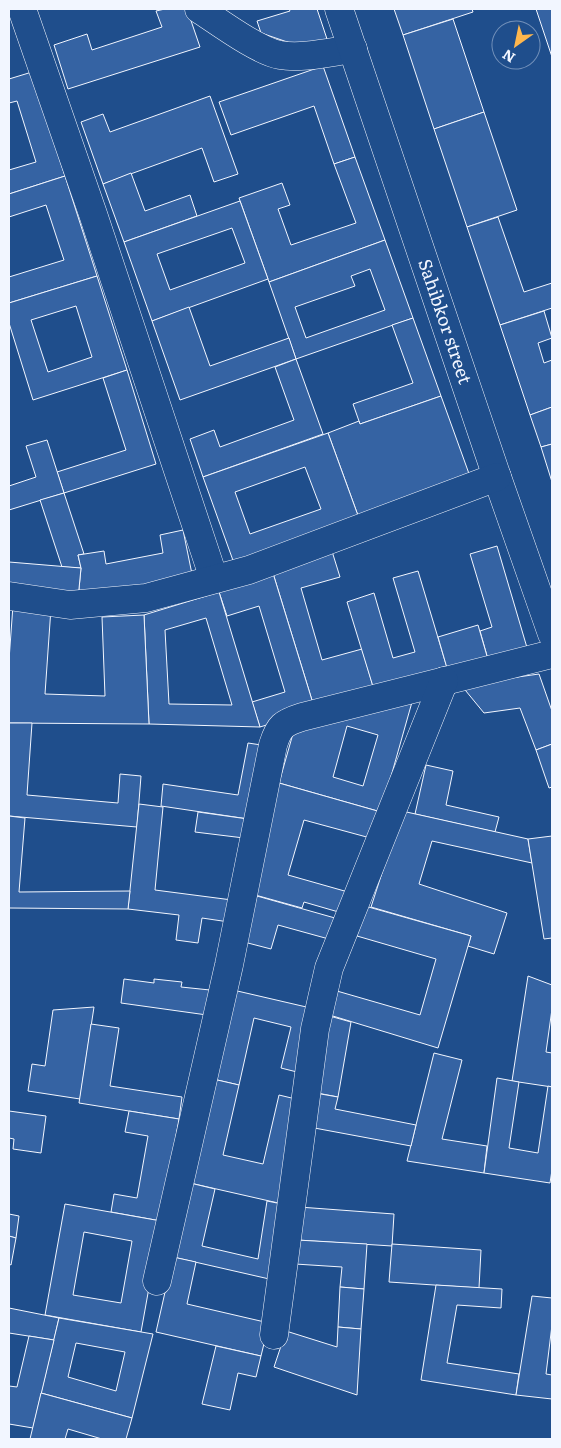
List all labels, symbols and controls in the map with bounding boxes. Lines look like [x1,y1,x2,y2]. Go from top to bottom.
north arrow [491,20,541,70]
text: N [498,45,519,68]
street label: Sahibkor street [412,255,480,388]

